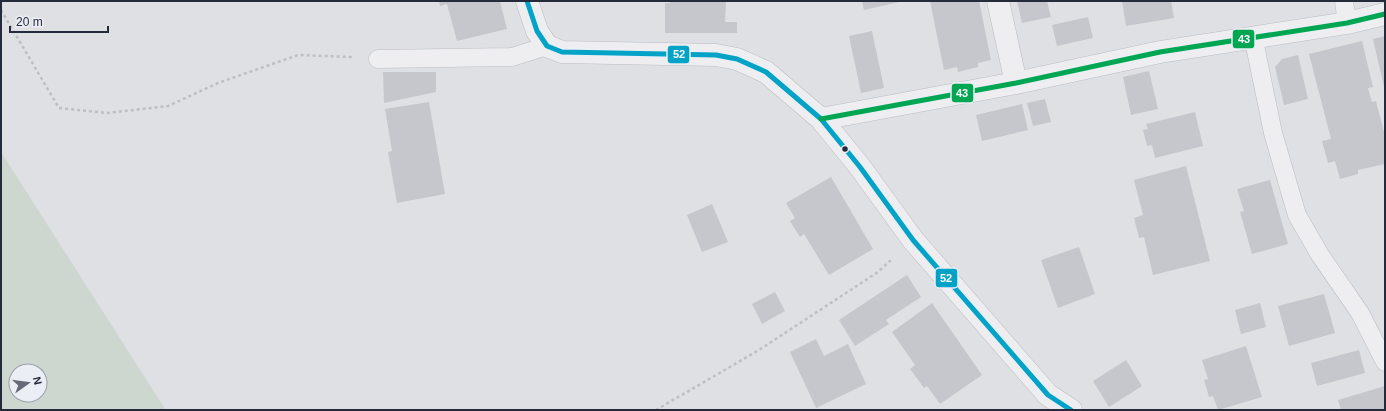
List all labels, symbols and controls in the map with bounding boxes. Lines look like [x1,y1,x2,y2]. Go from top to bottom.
scale bar [10,8,108,34]
text: 20 m [16,15,43,29]
line badge: 43 [1232,29,1255,49]
text: 43 [1238,33,1250,45]
line badge: 52 [667,45,690,64]
text: 52 [673,48,685,60]
line badge: 43 [951,83,974,103]
text: 43 [956,87,968,99]
unlabelled marker [840,144,850,154]
line badge: 52 [935,268,958,288]
text: 52 [940,272,952,284]
north arrow [8,363,48,403]
text: N [31,375,44,386]

